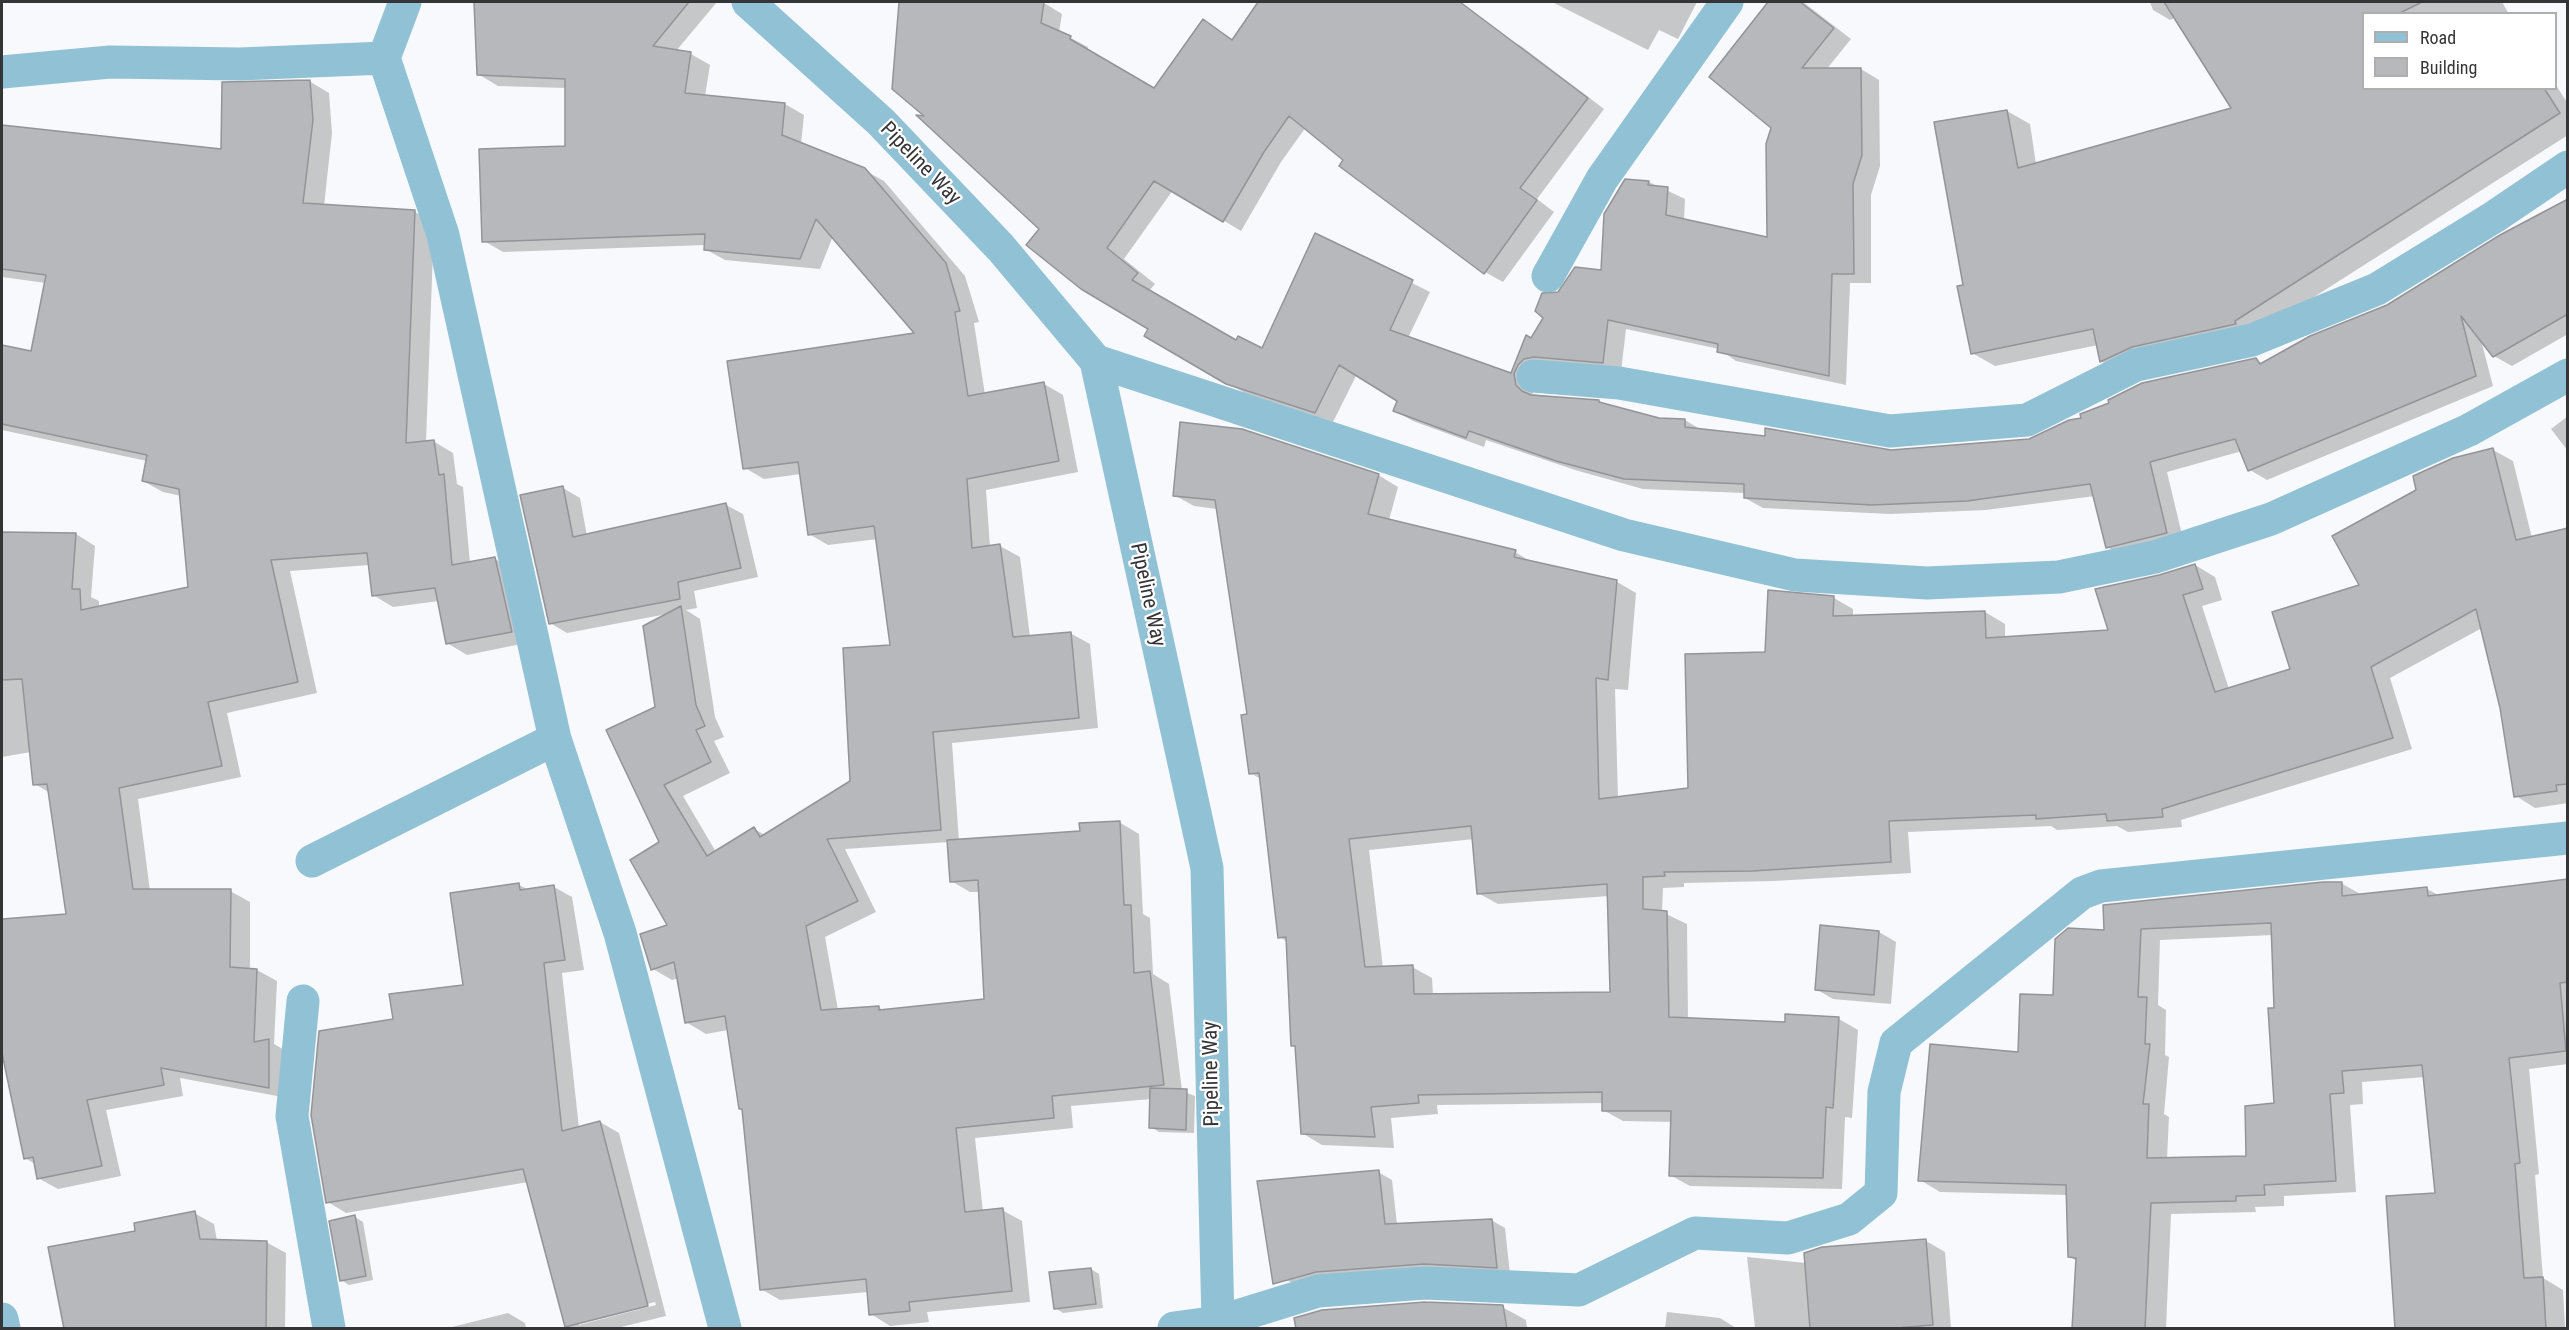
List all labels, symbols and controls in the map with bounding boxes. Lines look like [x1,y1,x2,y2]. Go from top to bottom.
legend [2362,12,2557,90]
text: Road [2420,27,2456,48]
text: Building [2420,57,2477,78]
street label: Pipeline Way [874,117,966,211]
street label: Pipeline Way [1124,541,1170,649]
street label: Pipeline Way [1198,1021,1226,1127]

